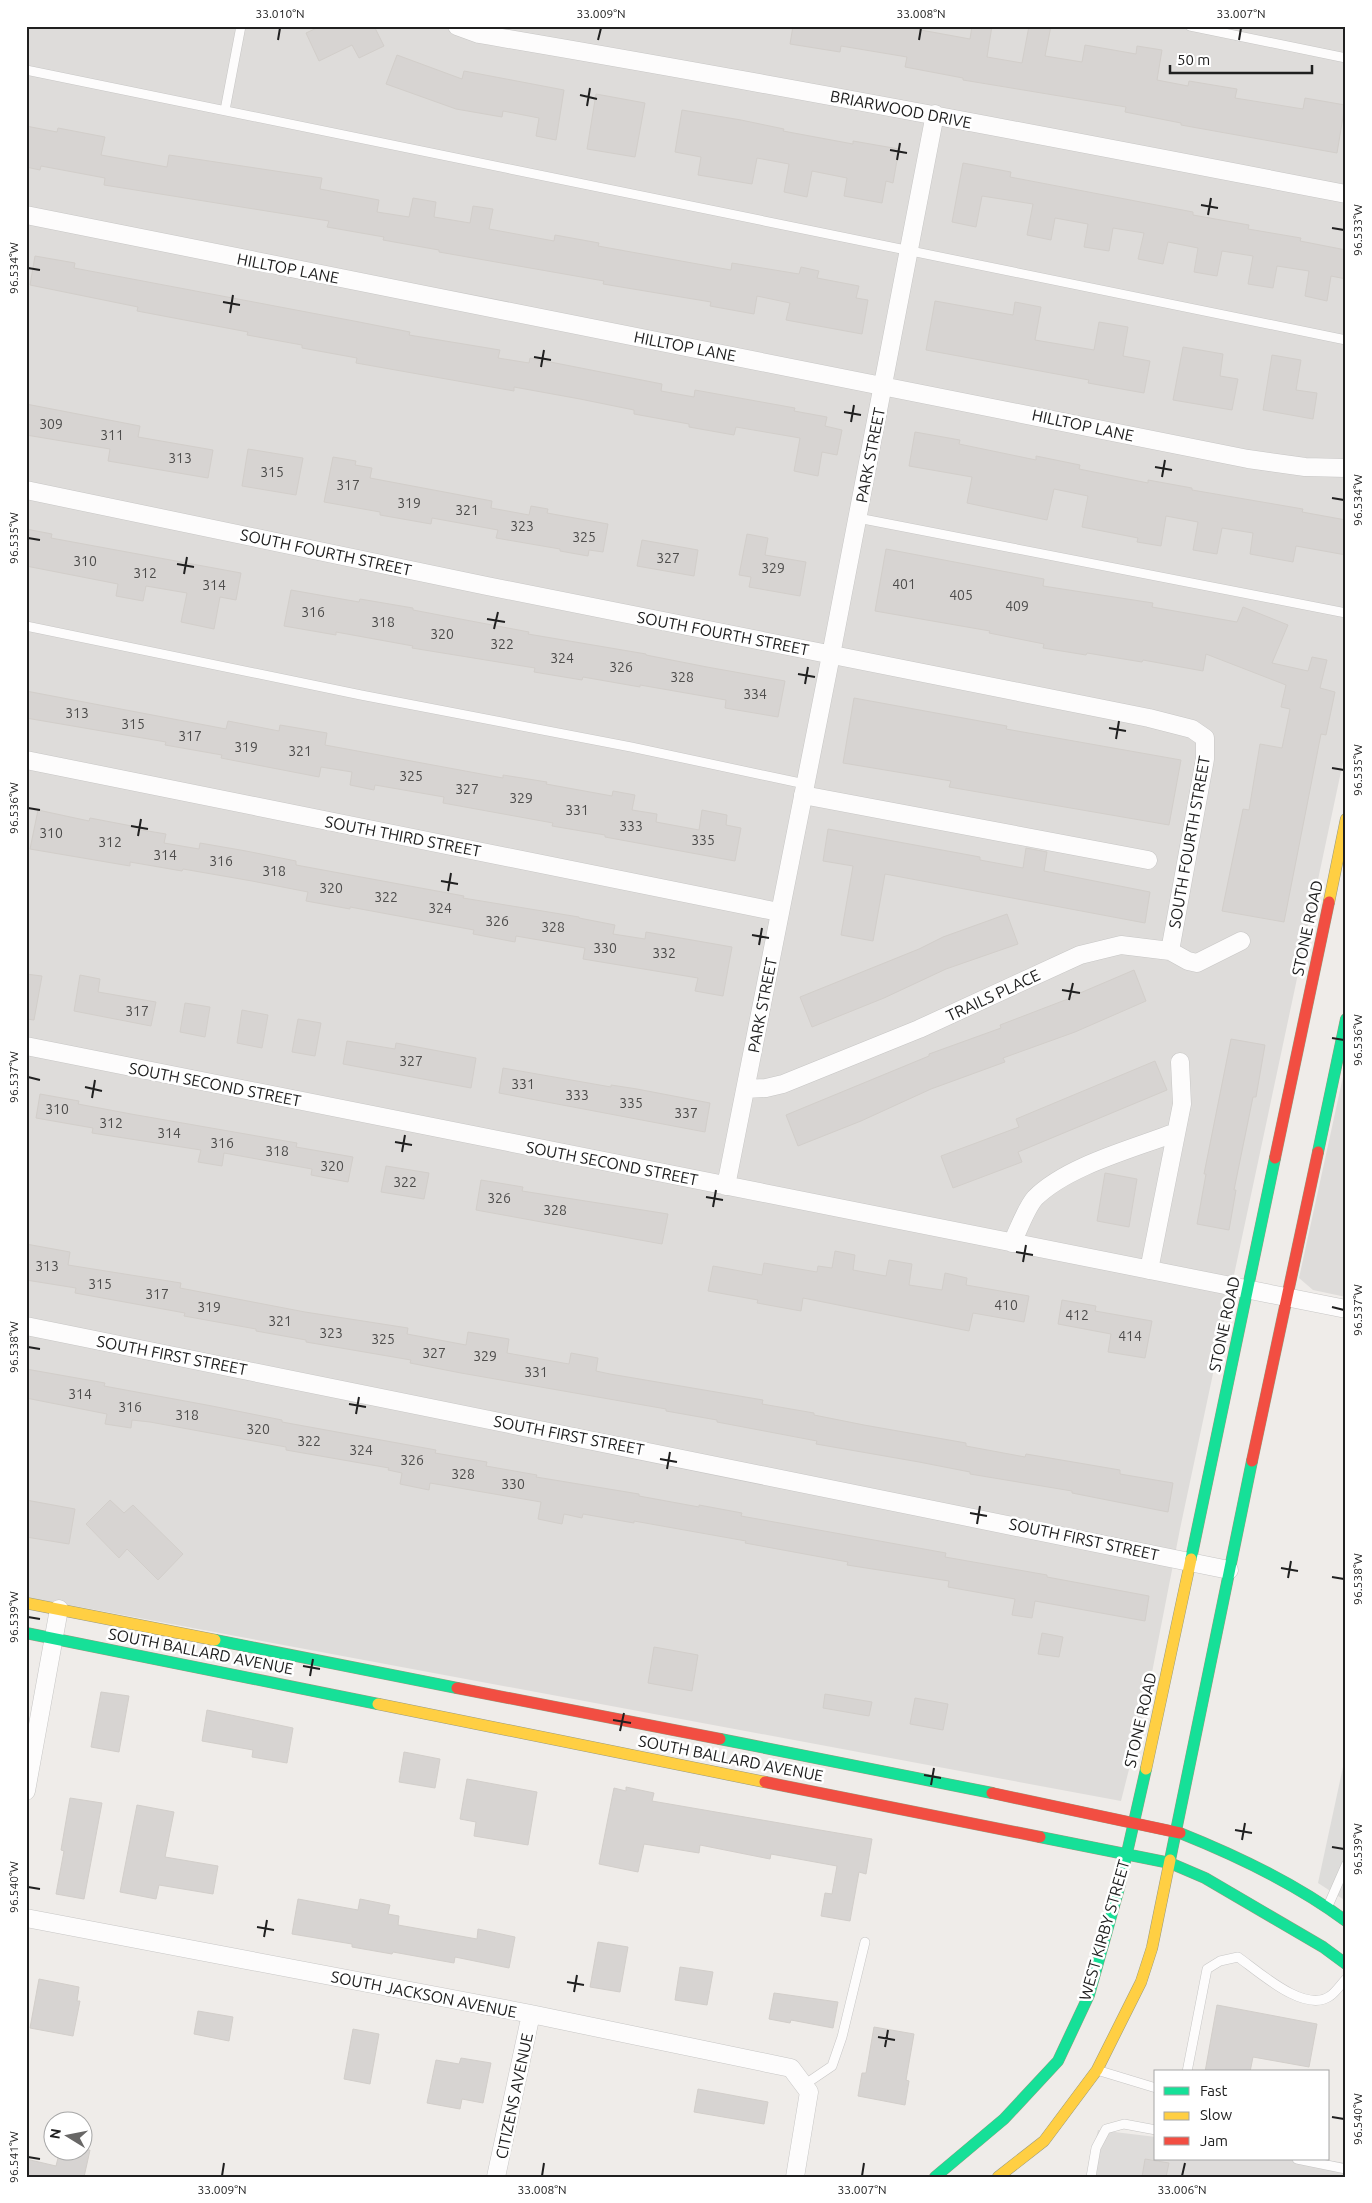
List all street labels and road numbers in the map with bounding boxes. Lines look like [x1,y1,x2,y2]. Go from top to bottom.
street label: BRIARWOOD DRIVE [829,86,973,132]
street label: HILLTOP LANE [235,249,341,287]
street label: HILLTOP LANE [632,327,738,365]
street label: HILLTOP LANE [1030,405,1136,445]
street label: PARK STREET [852,406,888,504]
street label: SOUTH FOURTH STREET [239,525,414,579]
street label: SOUTH FOURTH STREET [635,607,811,659]
street label: SOUTH FOURTH STREET [1165,754,1213,930]
street label: SOUTH THIRD STREET [323,812,483,860]
street label: STONE ROAD [1288,879,1326,977]
street label: PARK STREET [744,956,780,1054]
street label: TRAILS PLACE [943,965,1043,1025]
street label: SOUTH SECOND STREET [127,1058,303,1110]
street label: SOUTH SECOND STREET [524,1137,700,1189]
street label: STONE ROAD [1205,1275,1243,1373]
street label: SOUTH FIRST STREET [95,1332,249,1378]
street label: SOUTH FIRST STREET [492,1412,646,1458]
street label: SOUTH FIRST STREET [1007,1514,1161,1564]
street label: SOUTH BALLARD AVENUE [107,1624,295,1678]
street label: STONE ROAD [1120,1671,1160,1769]
street label: SOUTH BALLARD AVENUE [637,1731,825,1785]
street label: WEST KIRBY STREET [1075,1858,1133,2002]
street label: SOUTH JACKSON AVENUE [330,1967,518,2021]
street label: CITIZENS AVENUE [492,2031,536,2161]

